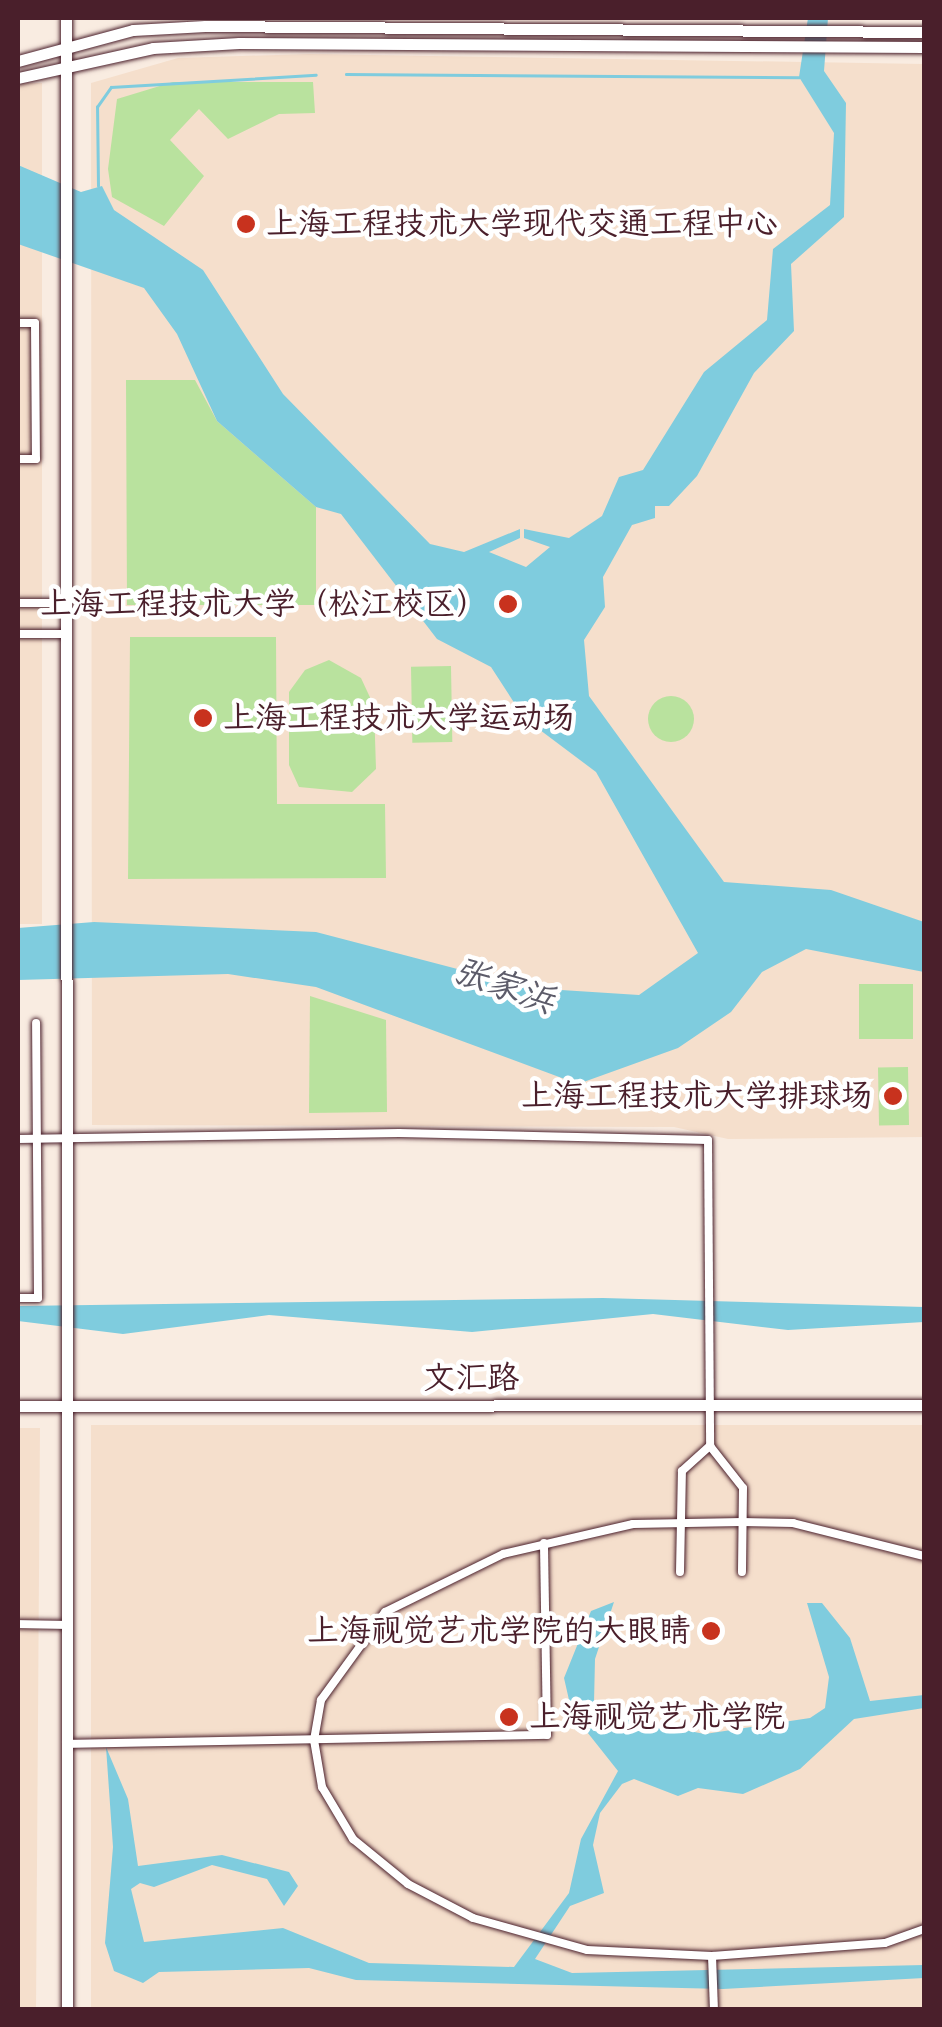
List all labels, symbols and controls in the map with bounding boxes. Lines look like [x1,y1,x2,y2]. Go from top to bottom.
place label: 上海工程技术大学现代交通工程中心 [266,205,778,243]
marker: 上海工程技术大学现代交通工程中心 [235,213,257,235]
place label: 上海工程技术大学（松江校区） [40,585,488,623]
marker: 上海工程技术大学（松江校区） [497,593,519,615]
place label: 上海工程技术大学运动场 [223,699,575,737]
marker: 上海工程技术大学运动场 [192,707,214,729]
water label: 张家浜 [448,949,560,1023]
place label: 上海工程技术大学排球场 [521,1077,873,1115]
marker: 上海工程技术大学排球场 [882,1085,904,1107]
street label: 文汇路 [423,1359,519,1397]
place label: 上海视觉艺术学院的大眼睛 [307,1612,691,1650]
marker: 上海视觉艺术学院的大眼睛 [700,1620,722,1642]
place label: 上海视觉艺术学院 [529,1698,785,1736]
marker: 上海视觉艺术学院 [498,1706,520,1728]

